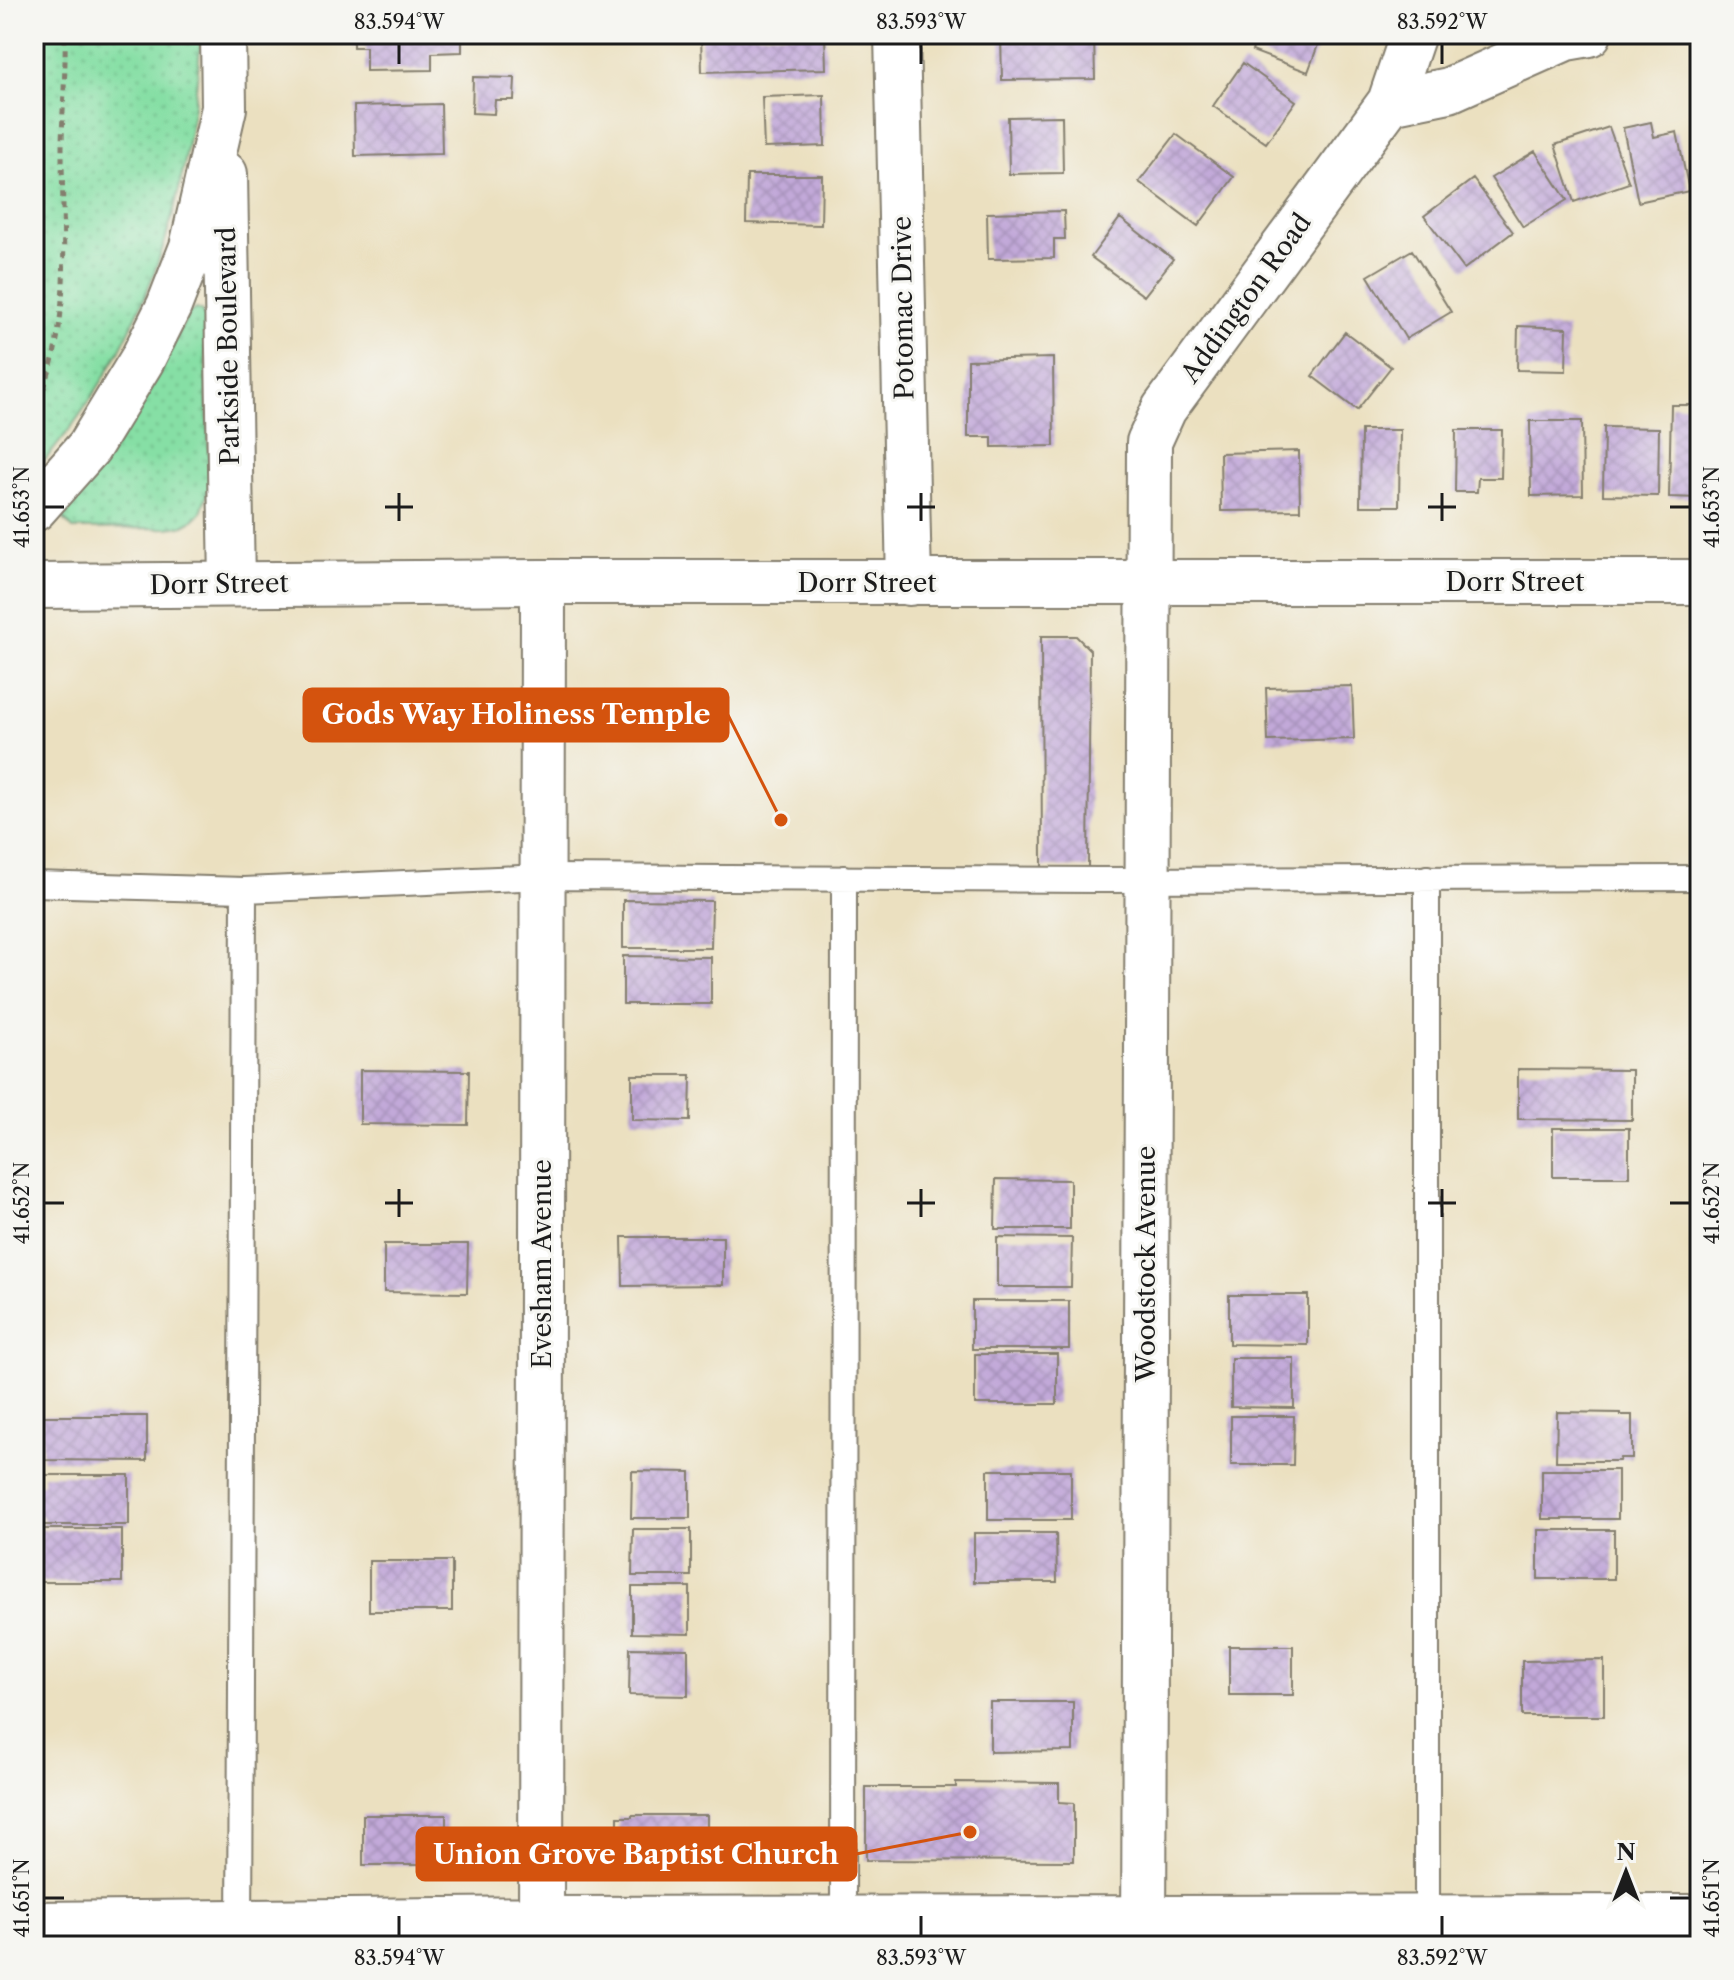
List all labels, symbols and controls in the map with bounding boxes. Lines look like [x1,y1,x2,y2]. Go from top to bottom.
text: 83.594°W [354,10,445,34]
text: 83.593°W [876,10,967,34]
text: 83.592°W [1397,10,1488,34]
street label: Addington Road [1173,207,1318,390]
street label: Potomac Drive [885,216,921,400]
street label: Parkside Boulevard [210,226,246,465]
text: 41.653°N [10,466,34,548]
text: 41.653°N [1700,466,1724,548]
street label: Dorr Street [1445,566,1585,598]
street label: Dorr Street [149,567,290,601]
street label: Dorr Street [797,567,937,599]
callout: Gods Way Holiness Temple [304,689,728,741]
text: Gods Way Holiness Temple [321,697,711,731]
street label: Woodstock Avenue [1130,1146,1162,1383]
street label: Evesham Avenue [526,1159,558,1369]
text: 41.652°N [10,1162,34,1244]
text: 41.652°N [1700,1162,1724,1244]
callout: Union Grove Baptist Church [417,1828,856,1880]
north arrow [1586,1832,1666,1912]
text: Union Grove Baptist Church [433,1837,839,1871]
text: N [1616,1839,1636,1866]
text: 41.651°N [10,1858,34,1938]
text: 41.651°N [1700,1858,1724,1938]
text: 83.594°W [354,1946,445,1970]
text: 83.593°W [876,1946,967,1970]
text: 83.592°W [1397,1946,1488,1970]

